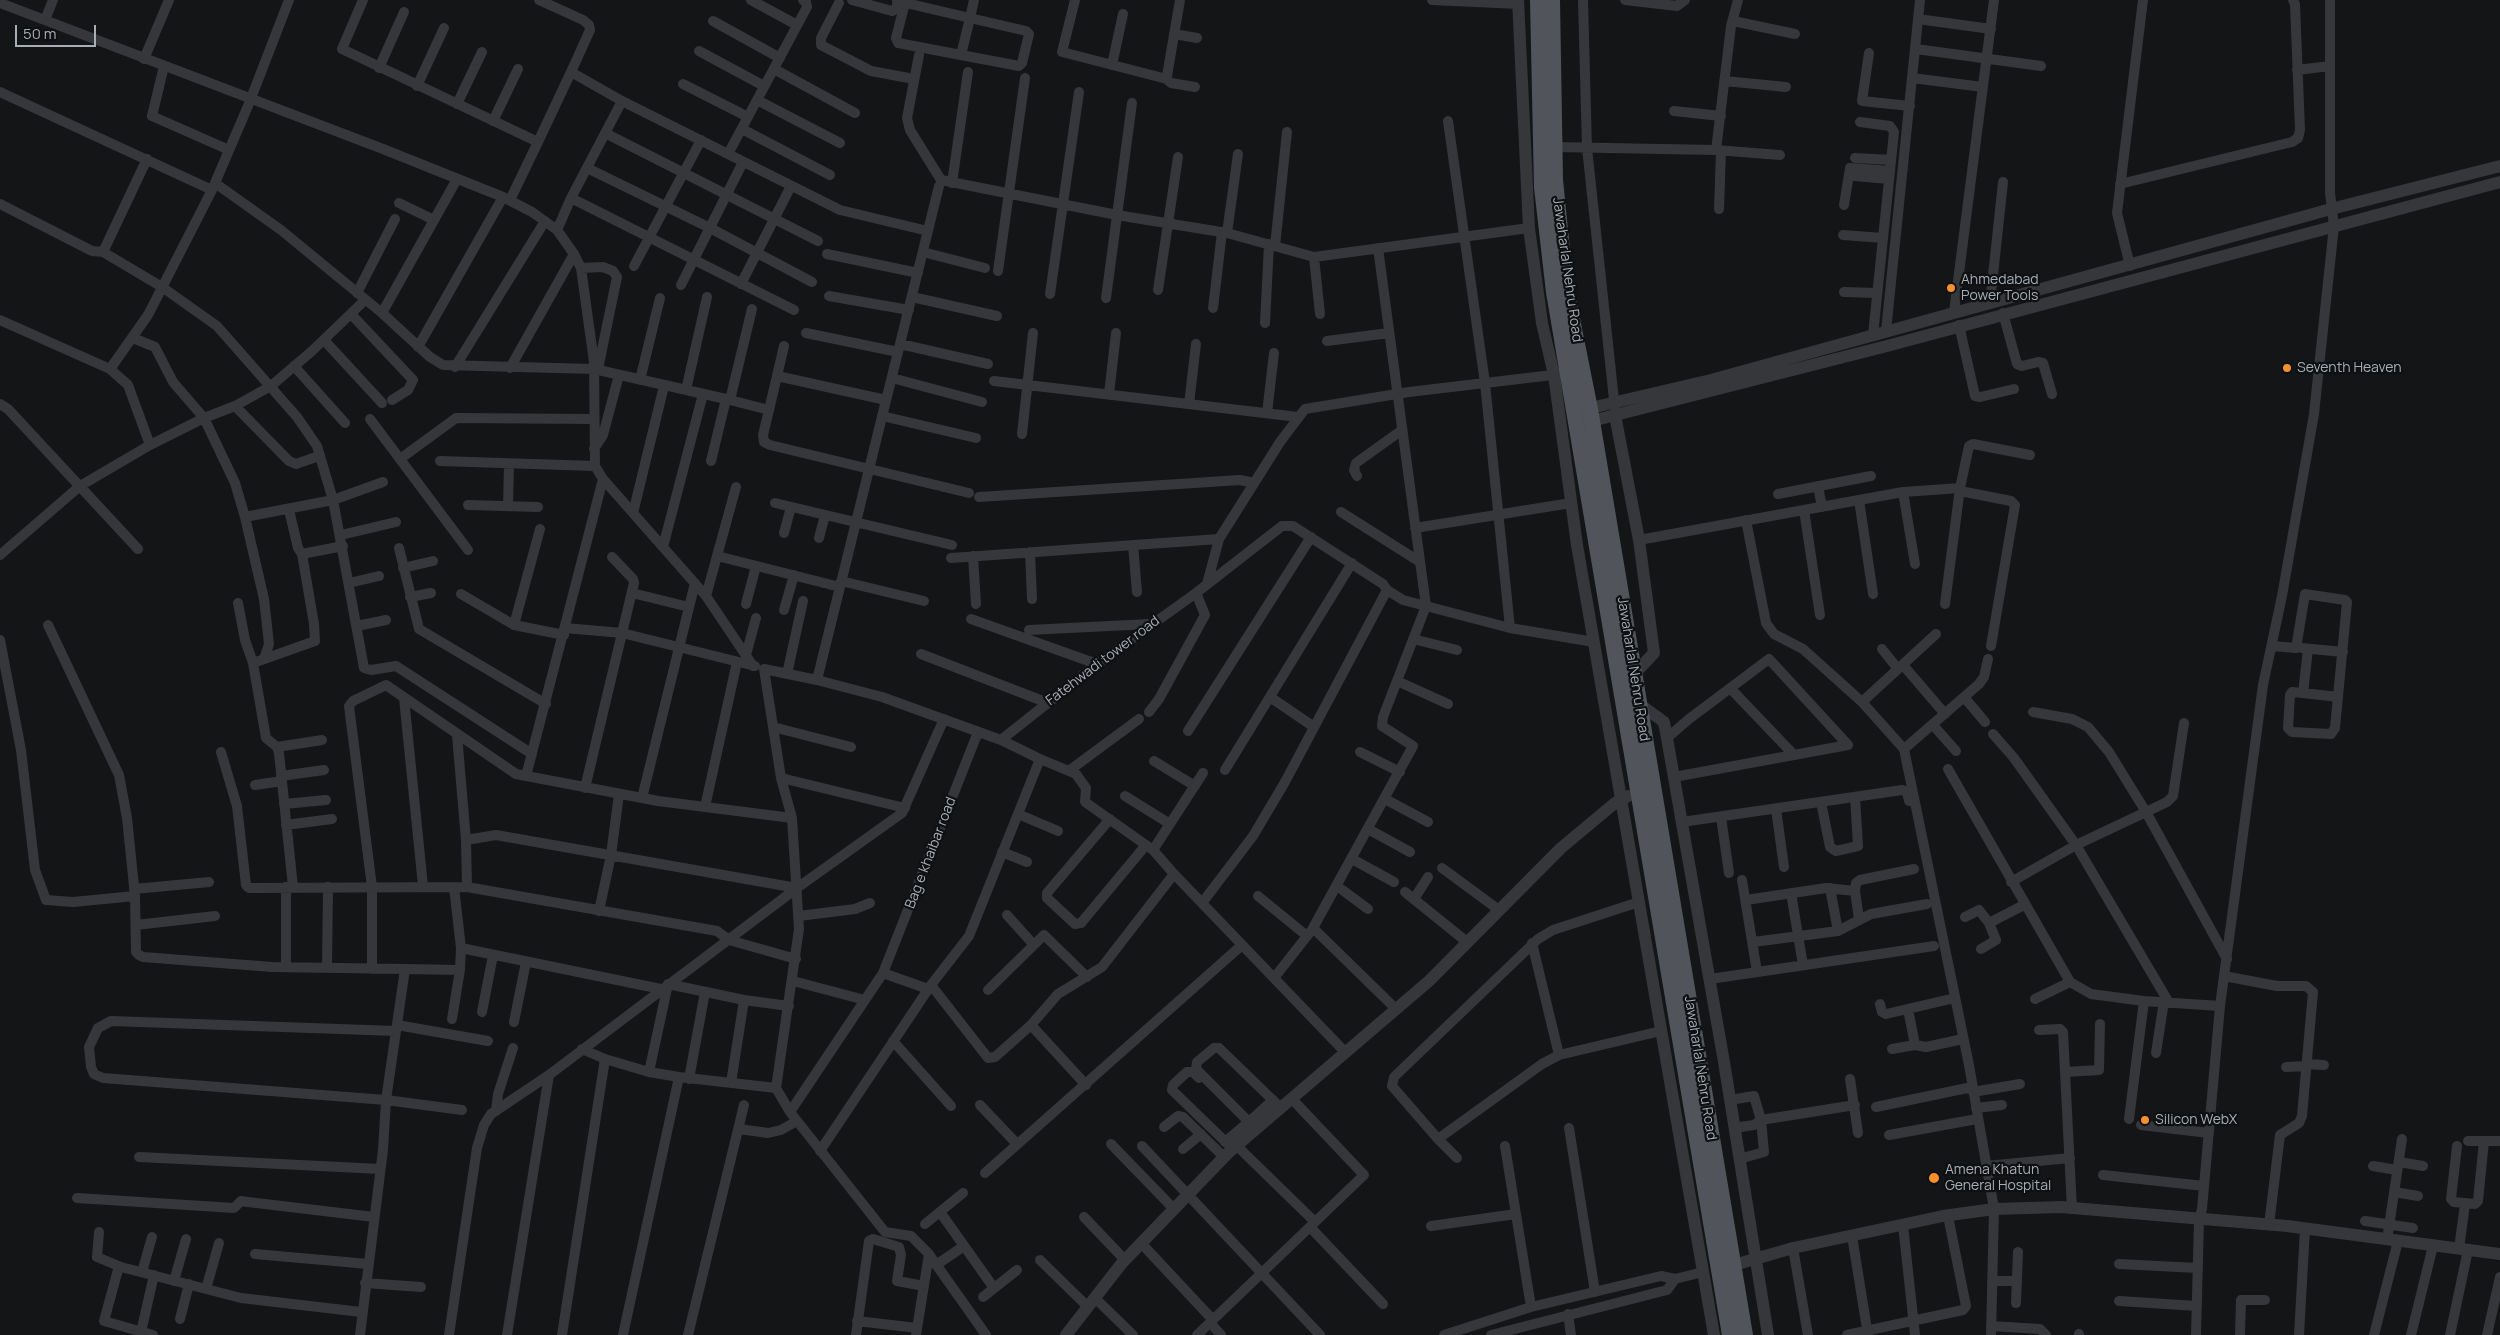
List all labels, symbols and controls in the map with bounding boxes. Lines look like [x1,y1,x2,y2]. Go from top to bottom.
scale bar [18,15,99,47]
text: 50 m [23,23,57,44]
street label: Jawaharlal Nehru Road [1549,197,1585,343]
place label: Ahmedabad Power Tools [1961,272,2039,304]
marker: Ahmedabad Power Tools [1945,282,1957,294]
place label: Seventh Heaven [2297,360,2402,376]
marker: Seventh Heaven [2281,362,2293,374]
street label: Jawaharlal Nehru Road [1613,596,1653,742]
street label: Fatehwadi tower road [1043,613,1163,709]
street label: Bag e khaibar road [902,795,960,911]
street label: Jawaharlal Nehru Road [1680,995,1720,1141]
place label: Silicon WebX [2155,1112,2237,1128]
marker: Silicon WebX [2139,1114,2151,1126]
place label: Amena Khatun General Hospital [1945,1162,2051,1194]
marker: Amena Khatun General Hospital [1927,1171,1941,1185]

